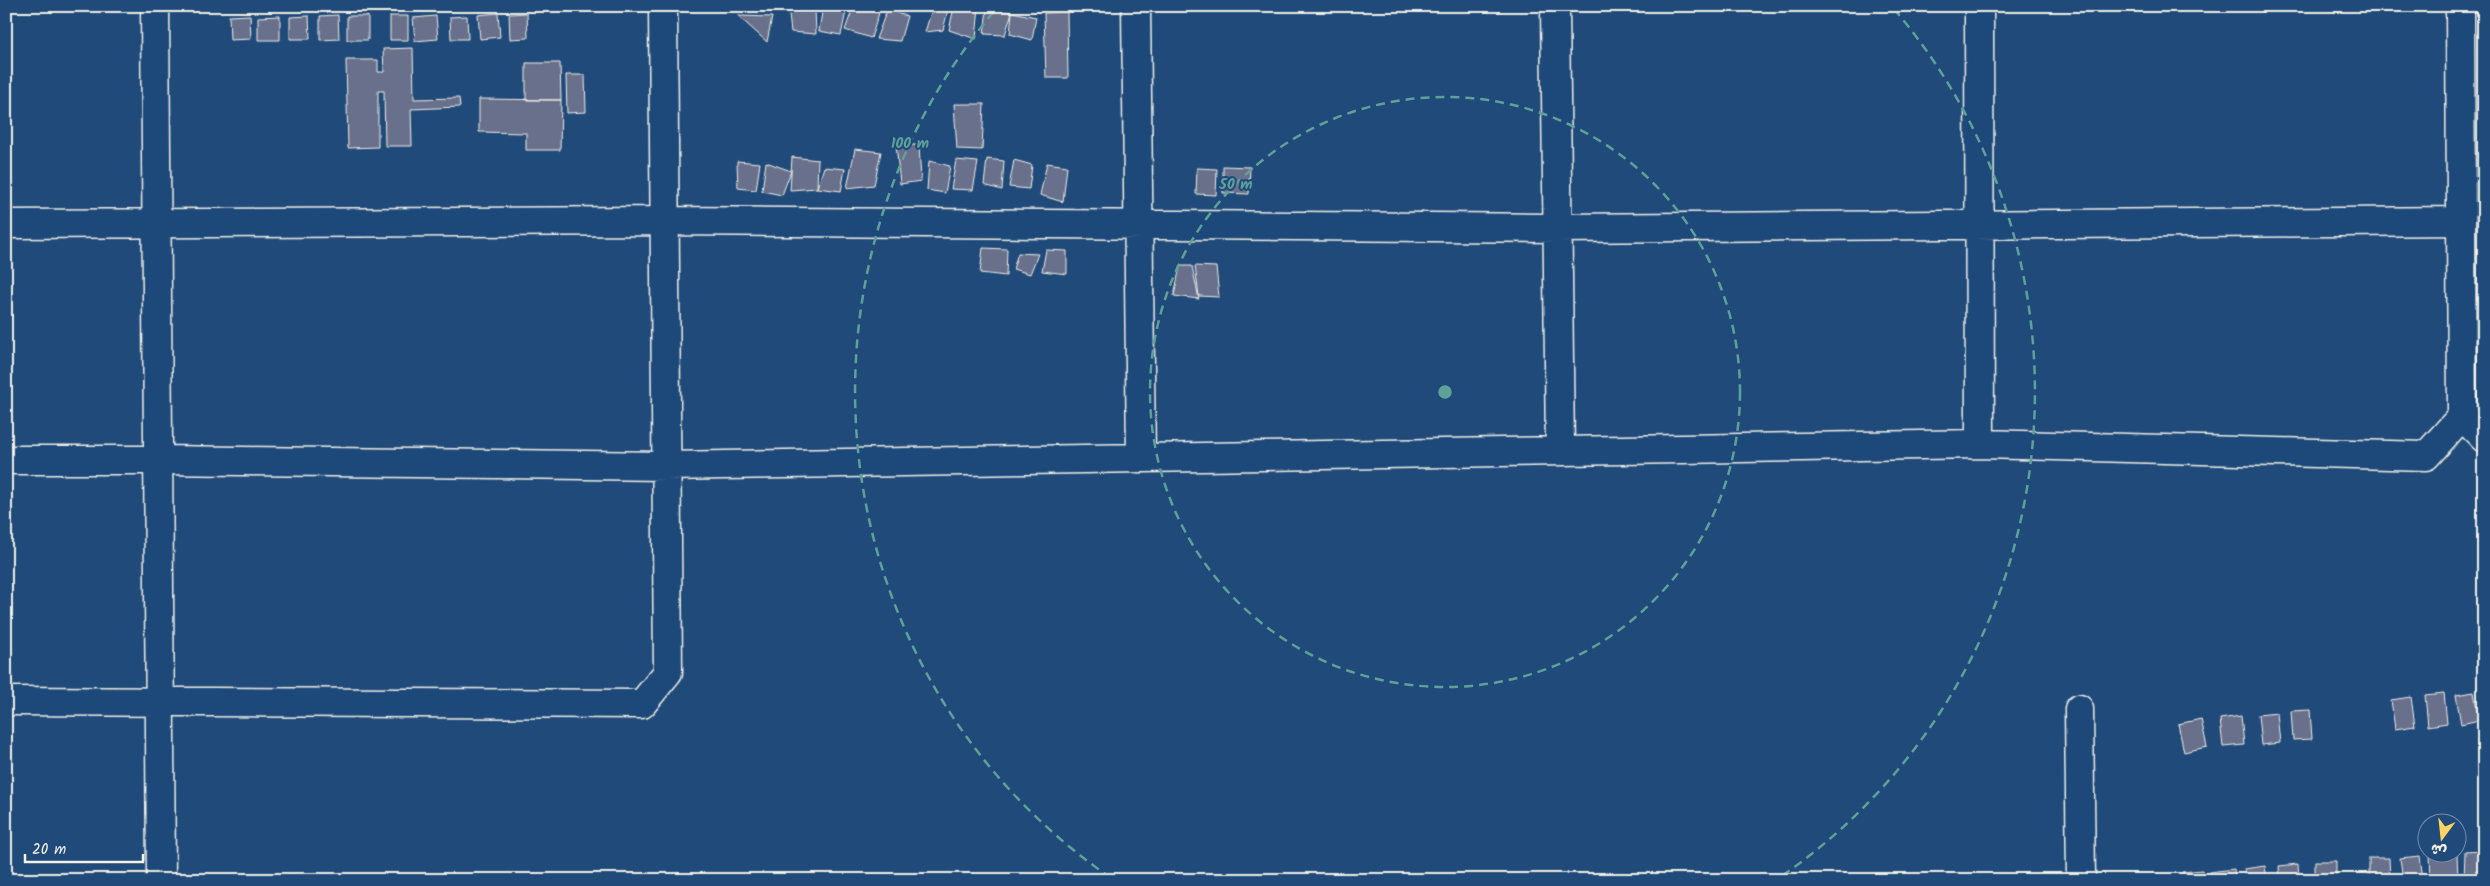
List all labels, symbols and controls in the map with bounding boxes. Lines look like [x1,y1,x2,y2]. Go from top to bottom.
text: 100 m [891,132,929,156]
text: 50 m [1218,173,1253,197]
centre of rings [1436,383,1454,401]
north arrow [2418,814,2468,864]
scale bar [25,831,142,863]
text: ش [2429,837,2449,862]
text: 20 m [32,838,66,862]

